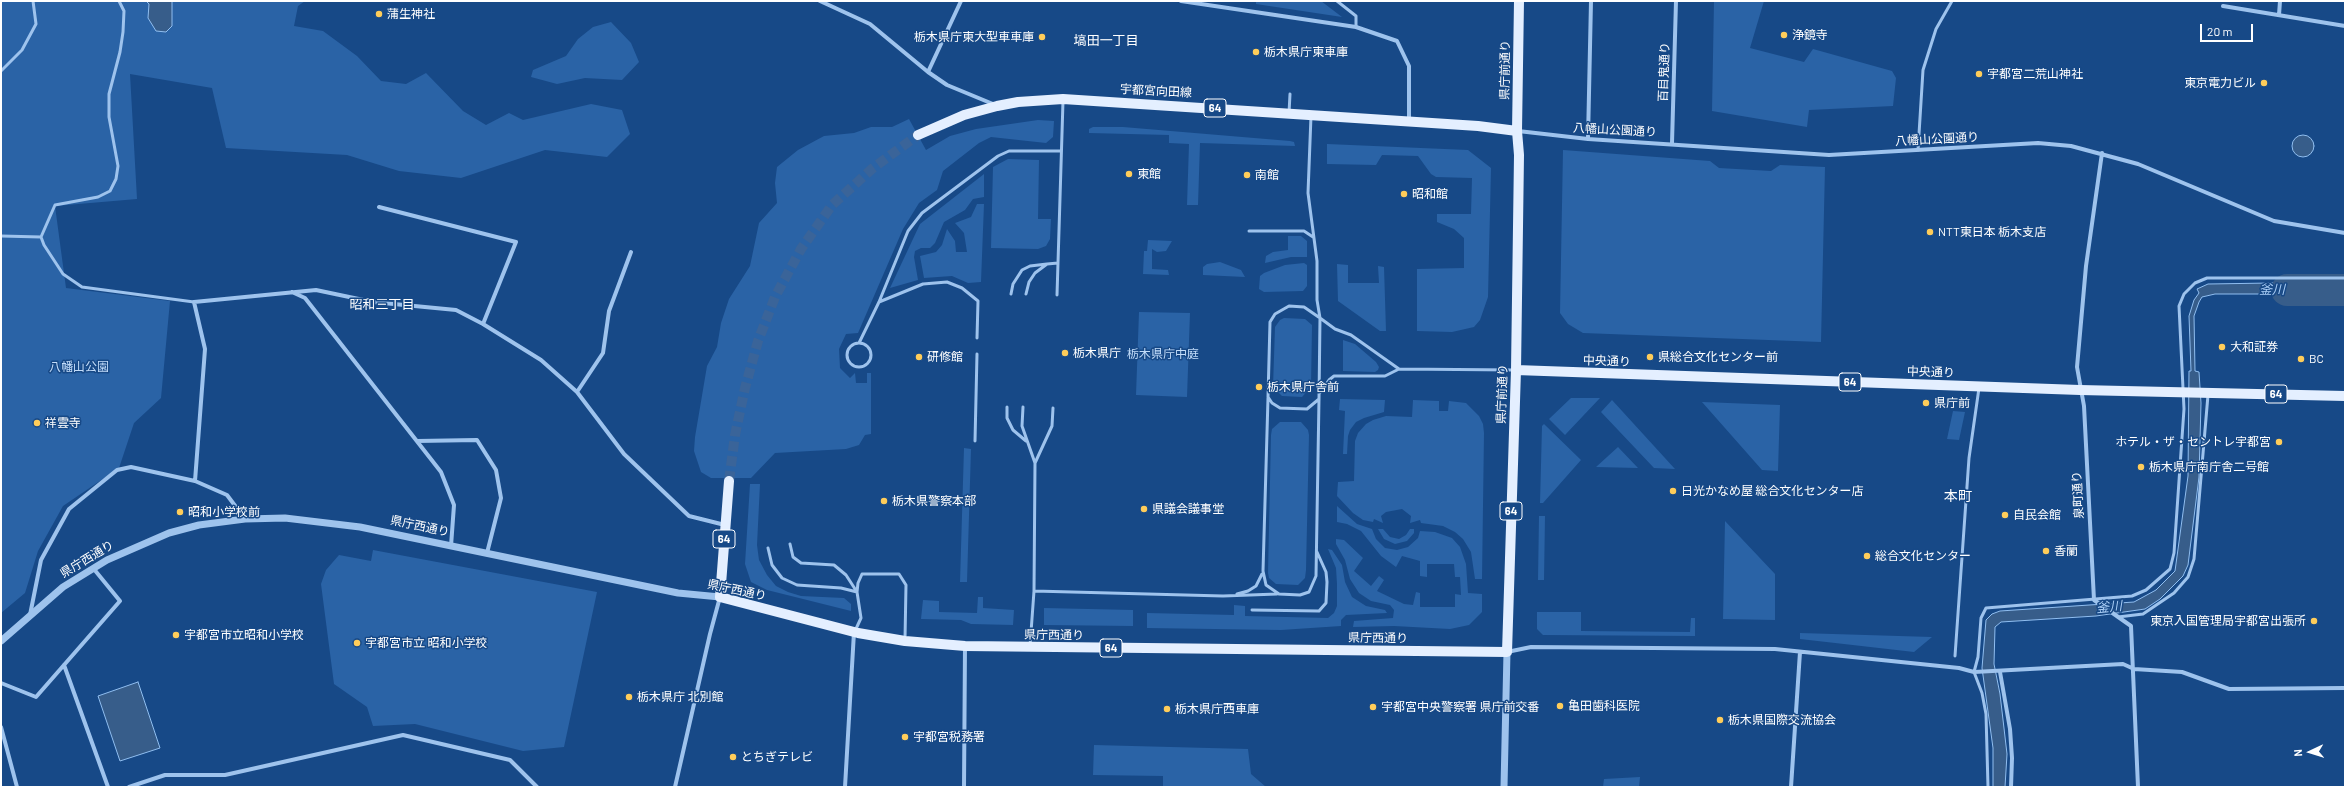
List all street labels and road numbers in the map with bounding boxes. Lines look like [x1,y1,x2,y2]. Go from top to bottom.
street label: 県庁前通り [1497,40,1513,100]
street label: 百目鬼通り [1656,42,1672,102]
street label: 宇都宮向田線 [1120,82,1192,100]
road number: 64 [1204,99,1226,117]
street label: 八幡山公園通り [1573,121,1657,139]
street label: 八幡山公園通り [1895,130,1979,148]
street label: 中央通り [1583,353,1631,369]
street label: 県庁前通り [1494,364,1510,424]
street label: 中央通り [1907,364,1955,380]
road number: 64 [1839,373,1861,391]
road number: 64 [2265,385,2287,403]
street label: 泉町通り [2070,471,2086,519]
road number: 64 [1500,502,1522,520]
street label: 県庁西通り [389,513,451,539]
road number: 64 [713,530,735,548]
street label: 県庁西通り [58,537,116,581]
street label: 県庁西通り [706,577,768,603]
street label: 県庁西通り [1024,627,1084,643]
street label: 県庁西通り [1348,630,1408,646]
road number: 64 [1100,639,1122,657]

